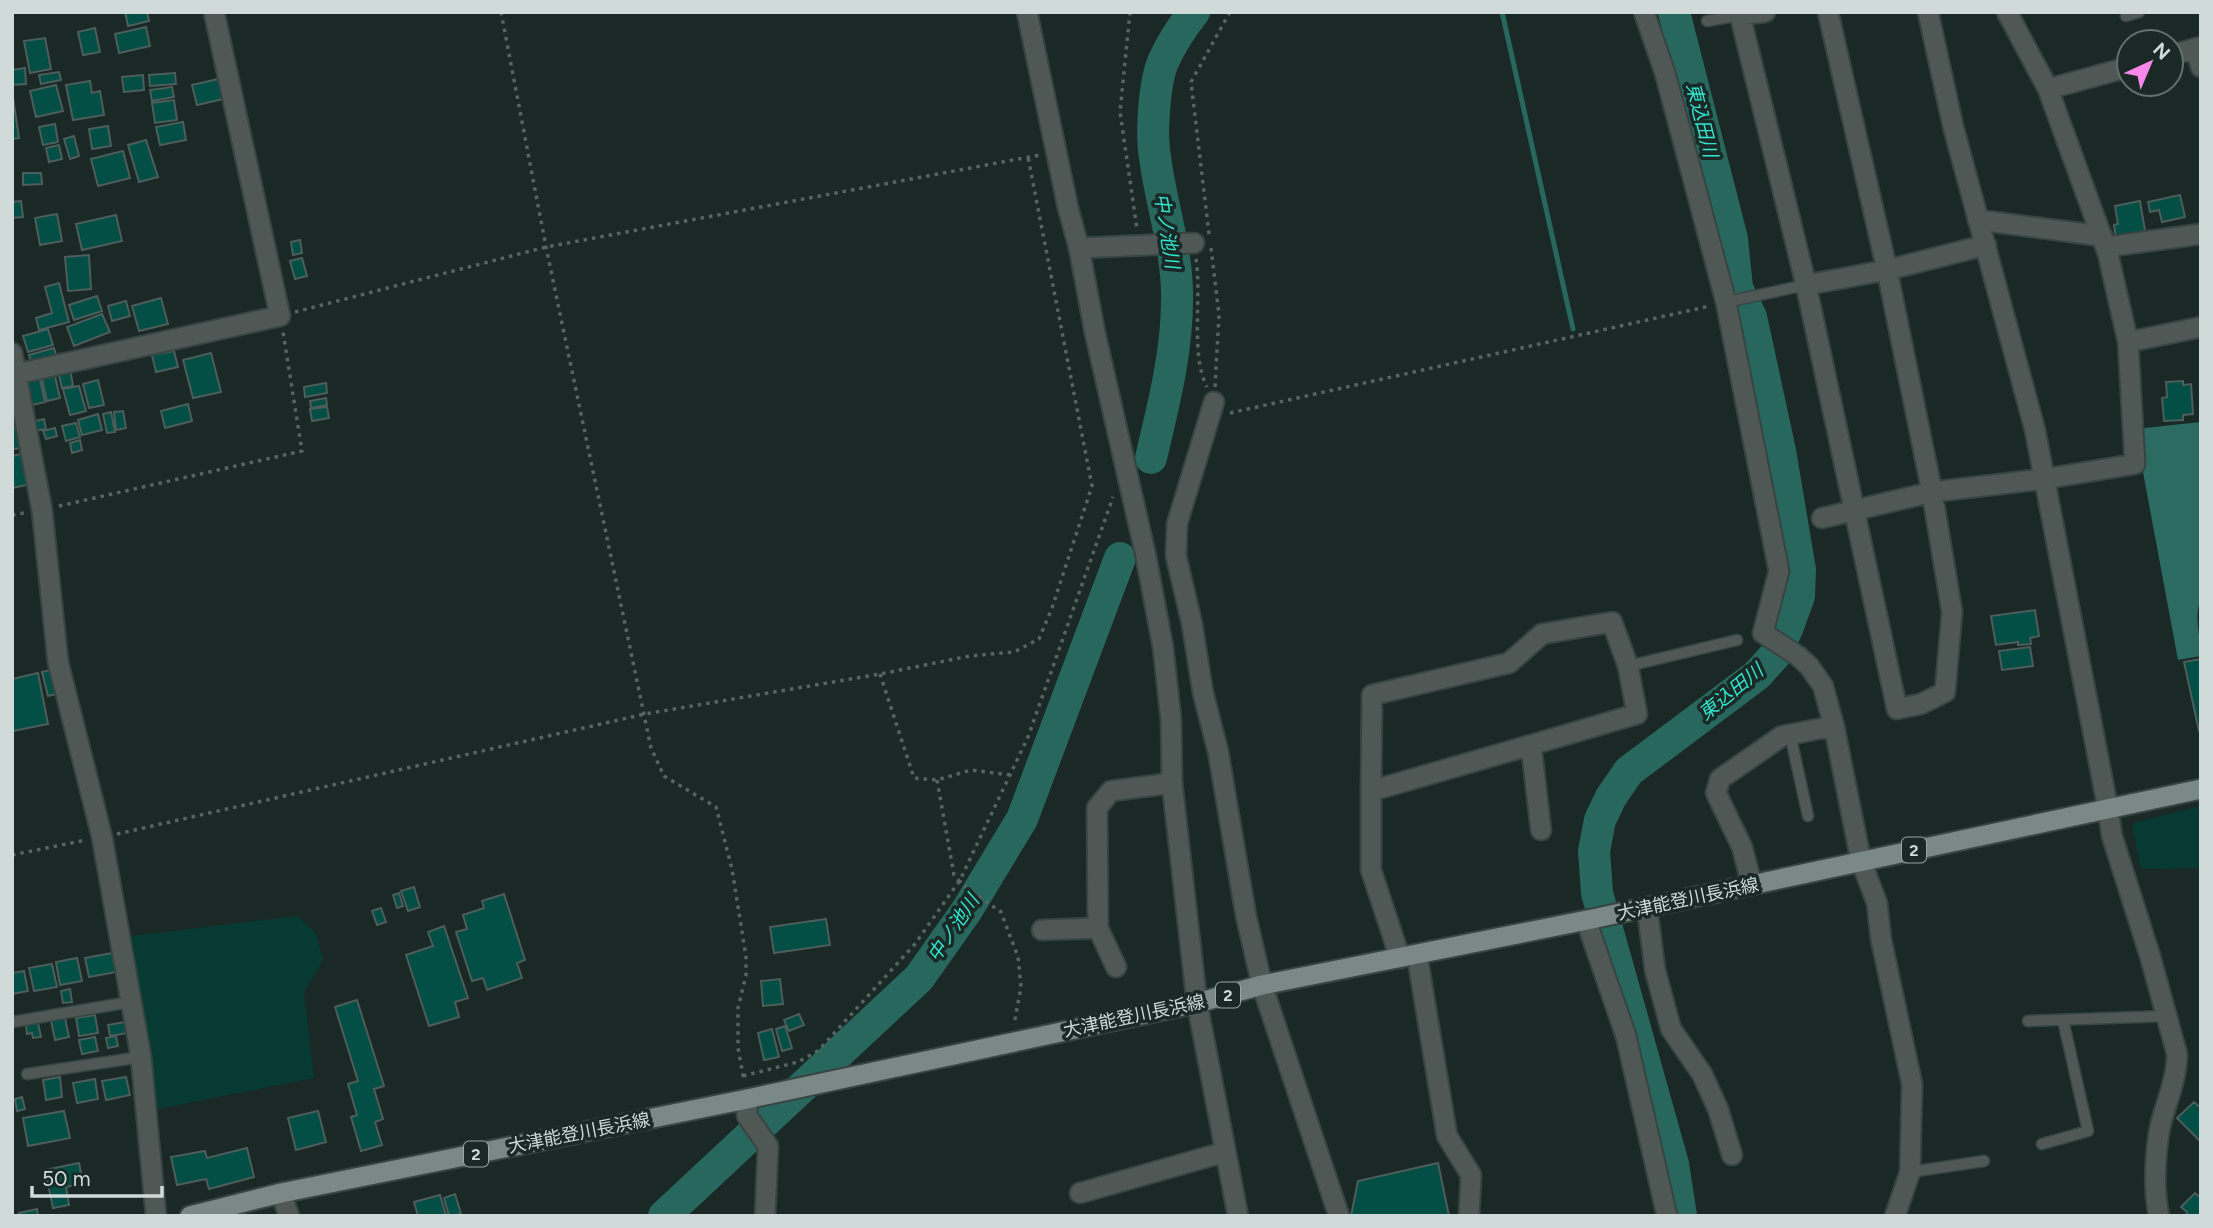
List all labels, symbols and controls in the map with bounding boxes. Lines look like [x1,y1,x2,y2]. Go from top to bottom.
north arrow [2115,28,2185,98]
text: N [2148,38,2175,65]
water label: 東込田川 [1682,80,1723,162]
water label: 中ノ池川 [1150,192,1185,272]
water label: 東込田川 [1694,658,1769,725]
road number: 2 [1902,838,1926,862]
street label: 大津能登川長浜線 [1615,873,1761,925]
water label: 中ノ池川 [922,888,985,966]
road number: 2 [1216,982,1240,1007]
street label: 大津能登川長浜線 [1061,990,1207,1042]
street label: 大津能登川長浜線 [506,1108,652,1158]
road number: 2 [464,1142,488,1166]
scale bar [32,1154,161,1198]
text: 50 m [42,1166,91,1191]

